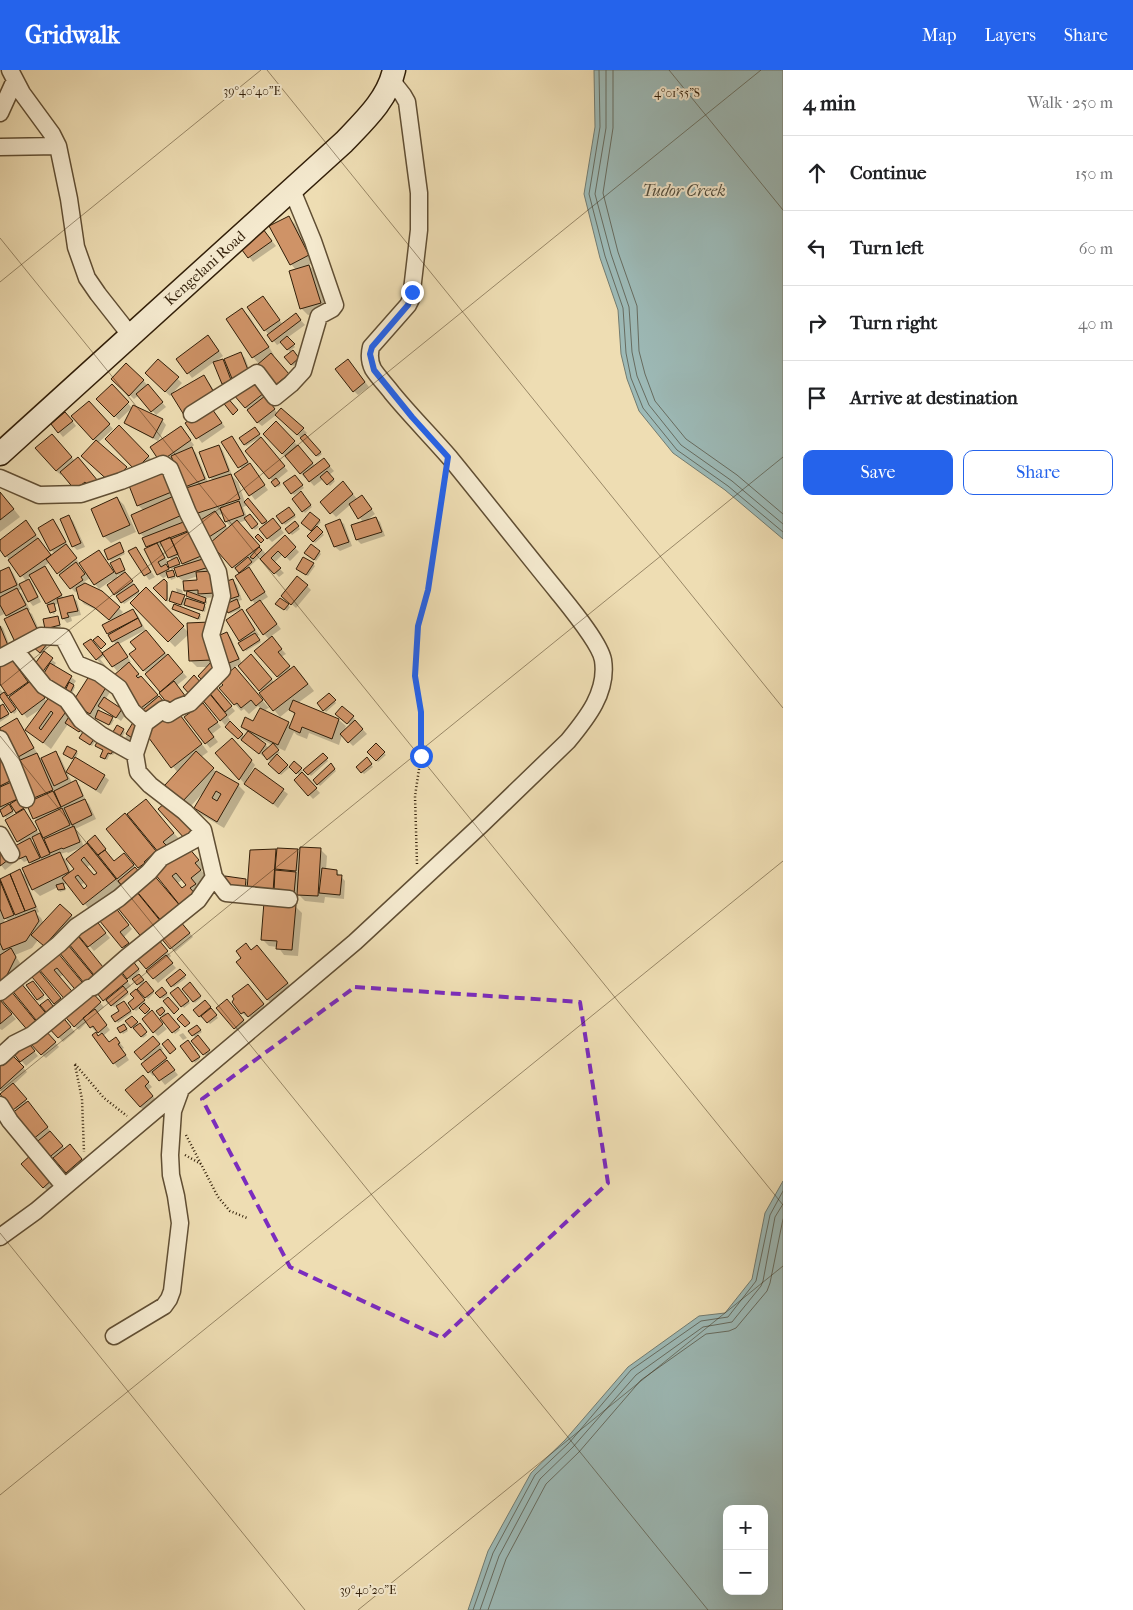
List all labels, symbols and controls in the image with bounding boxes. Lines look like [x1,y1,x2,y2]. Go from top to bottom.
text: Gridwalk [25,21,120,49]
text: Map [922,25,956,46]
text: Layers [984,25,1036,46]
text: Share [1064,25,1108,46]
text: 39°40'40"E [223,84,281,98]
text: 4°01'55"S [654,86,700,100]
text: 4 min [803,91,856,115]
text: Walk · 250 m [1028,93,1113,112]
icon: ahead [803,159,831,187]
text: Continue [850,162,926,184]
text: 150 m [1075,164,1113,183]
water label: Tudor Creek [642,181,726,200]
street label: Kengelani Road [161,226,250,309]
icon: left [803,234,831,262]
text: Turn left [850,237,924,259]
text: 60 m [1079,239,1113,258]
route end [401,281,424,304]
icon: right [803,309,831,337]
text: Turn right [850,312,937,334]
text: 40 m [1078,314,1113,333]
icon: arrive [803,384,831,412]
text: Arrive at destination [850,387,1018,409]
button: Save [803,450,953,495]
button: Share [963,450,1113,495]
route start [410,745,433,768]
map controls [723,1505,768,1595]
button: + [723,1505,768,1550]
button: − [723,1550,768,1595]
text: 39°40'20"E [340,1583,396,1597]

